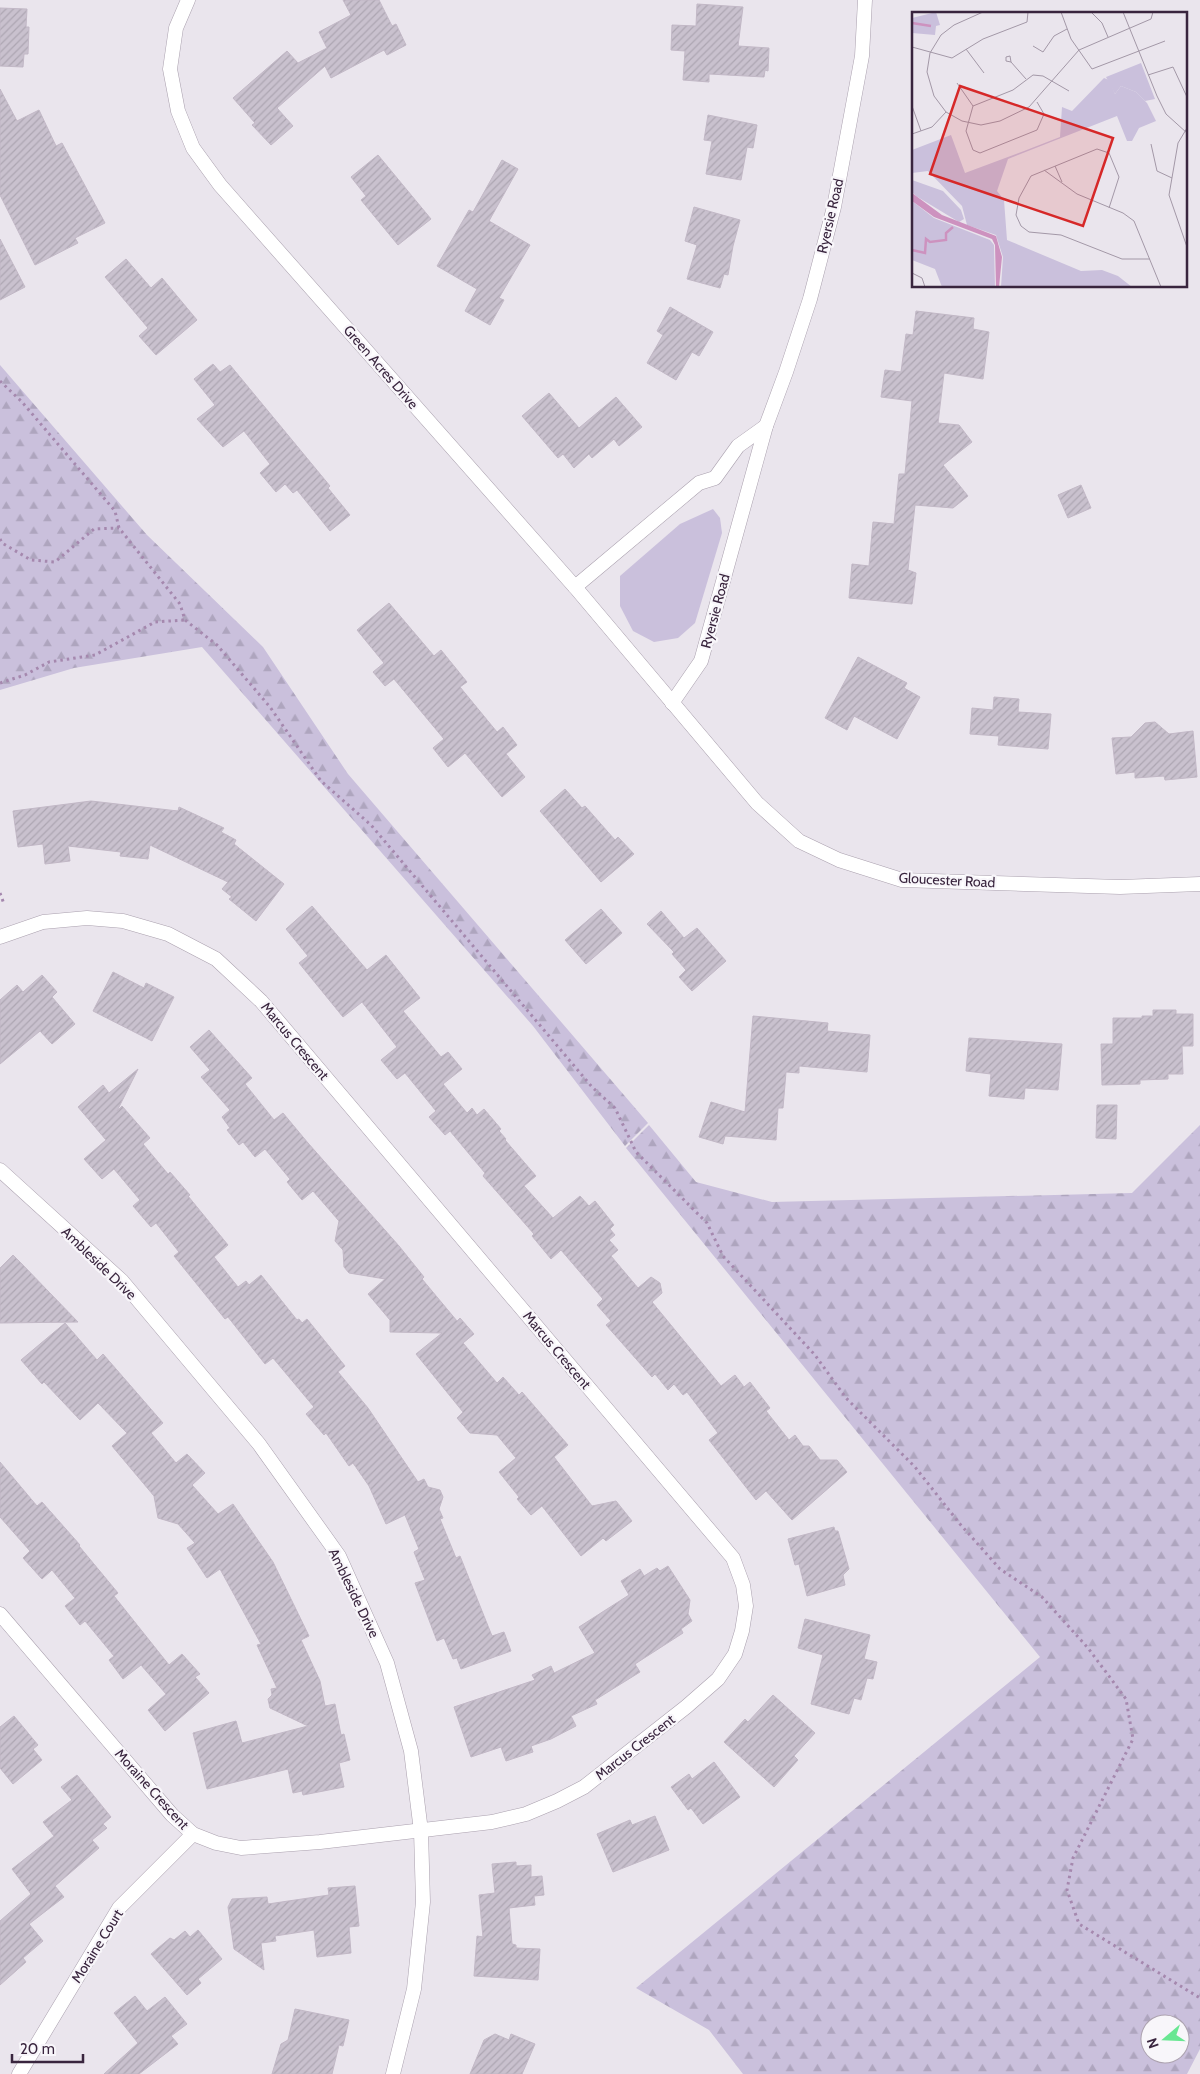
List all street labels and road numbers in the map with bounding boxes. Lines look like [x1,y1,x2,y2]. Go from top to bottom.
street label: Ryersie Road [813,177,847,255]
street label: Green Acres Drive [340,321,422,413]
street label: Ryersie Road [696,572,734,650]
street label: Gloucester Road [898,868,996,892]
street label: Marcus Crescent [257,998,333,1084]
street label: Ambleside Drive [58,1223,140,1303]
street label: Marcus Crescent [519,1307,595,1393]
street label: Ambleside Drive [325,1545,383,1641]
street label: Marcus Crescent [591,1710,679,1784]
street label: Moraine Crescent [111,1745,193,1833]
street label: Moraine Court [67,1906,127,1986]

